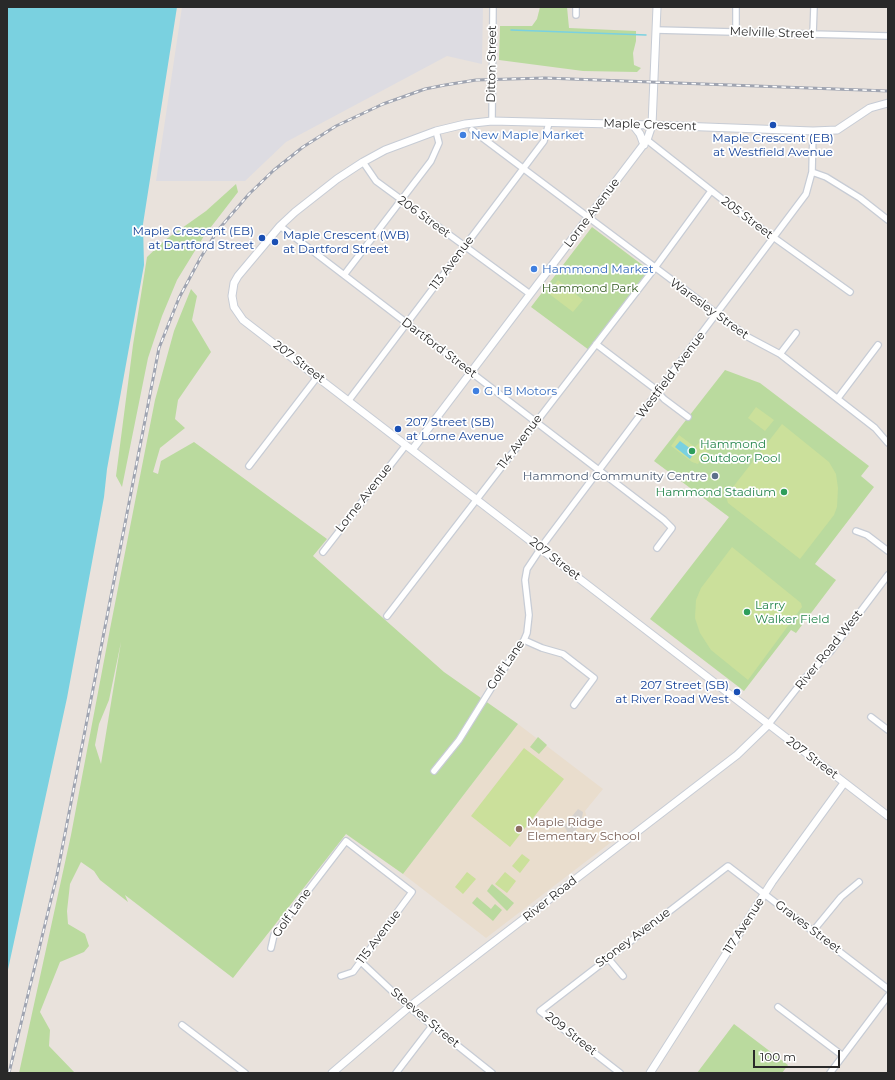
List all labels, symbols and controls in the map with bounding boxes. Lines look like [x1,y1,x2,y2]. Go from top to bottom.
street label: Melville Street [729,24,815,42]
street label: Ditton Street [484,25,500,103]
street label: Maple Crescent [603,116,697,134]
marker: Maple Crescent (EB) at Westfield Avenue [768,120,778,130]
place label: New Maple Market [471,128,584,142]
marker: New Maple Market [458,130,468,140]
place label: Maple Crescent (EB) at Westfield Avenue [712,131,834,159]
street label: Lorne Avenue [561,176,623,250]
street label: 206 Street [395,193,453,241]
street label: 205 Street [718,194,776,242]
place label: Maple Crescent (EB) at Dartford Street [132,224,254,252]
place label: Maple Crescent (WB) at Dartford Street [283,228,410,256]
marker: Maple Crescent (EB) at Dartford Street [257,233,267,243]
street label: 113 Avenue [427,233,477,293]
marker: Maple Crescent (WB) at Dartford Street [270,237,280,247]
place label: Hammond Market [542,262,654,276]
marker: Hammond Market [529,264,539,274]
street label: Waresley Street [667,276,751,342]
park label: Hammond Park [542,281,638,295]
street label: Dartford Street [399,315,479,381]
street label: Westfield Avenue [634,329,708,421]
street label: 207 Street [270,338,328,386]
place label: G I B Motors [484,384,557,398]
marker: G I B Motors [471,386,481,396]
street label: 114 Avenue [495,412,545,472]
place label: 207 Street (SB) at Lorne Avenue [406,415,504,443]
marker: 207 Street (SB) at Lorne Avenue [393,424,403,434]
place label: Hammond Outdoor Pool [700,437,781,465]
marker: Hammond Outdoor Pool [687,446,697,456]
street label: Lorne Avenue [333,461,395,535]
place label: Hammond Community Centre [523,469,707,483]
marker: Hammond Community Centre [710,471,720,481]
place label: Hammond Stadium [656,485,776,499]
marker: Hammond Stadium [779,487,789,497]
street label: 207 Street [526,535,584,583]
place label: Larry Walker Field [755,598,830,626]
marker: Larry Walker Field [742,607,752,617]
street label: River Road West [792,607,866,693]
street label: Golf Lane [484,637,528,693]
place label: 207 Street (SB) at River Road West [615,678,729,706]
marker: 207 Street (SB) at River Road West [732,687,742,697]
street label: 207 Street [783,734,841,782]
place label: Maple Ridge Elementary School [527,815,640,843]
marker: Maple Ridge Elementary School [514,824,524,834]
street label: River Road [520,873,580,925]
street label: Golf Lane [269,886,315,940]
street label: 117 Avenue [720,895,768,957]
street label: Graves Street [772,897,844,957]
street label: Stoney Avenue [593,905,673,971]
street label: 115 Avenue [354,907,404,967]
street label: Steeves Street [388,985,462,1051]
street label: 209 Street [542,1009,600,1059]
scale bar [755,1042,842,1068]
text: 100 m [760,1049,796,1064]

